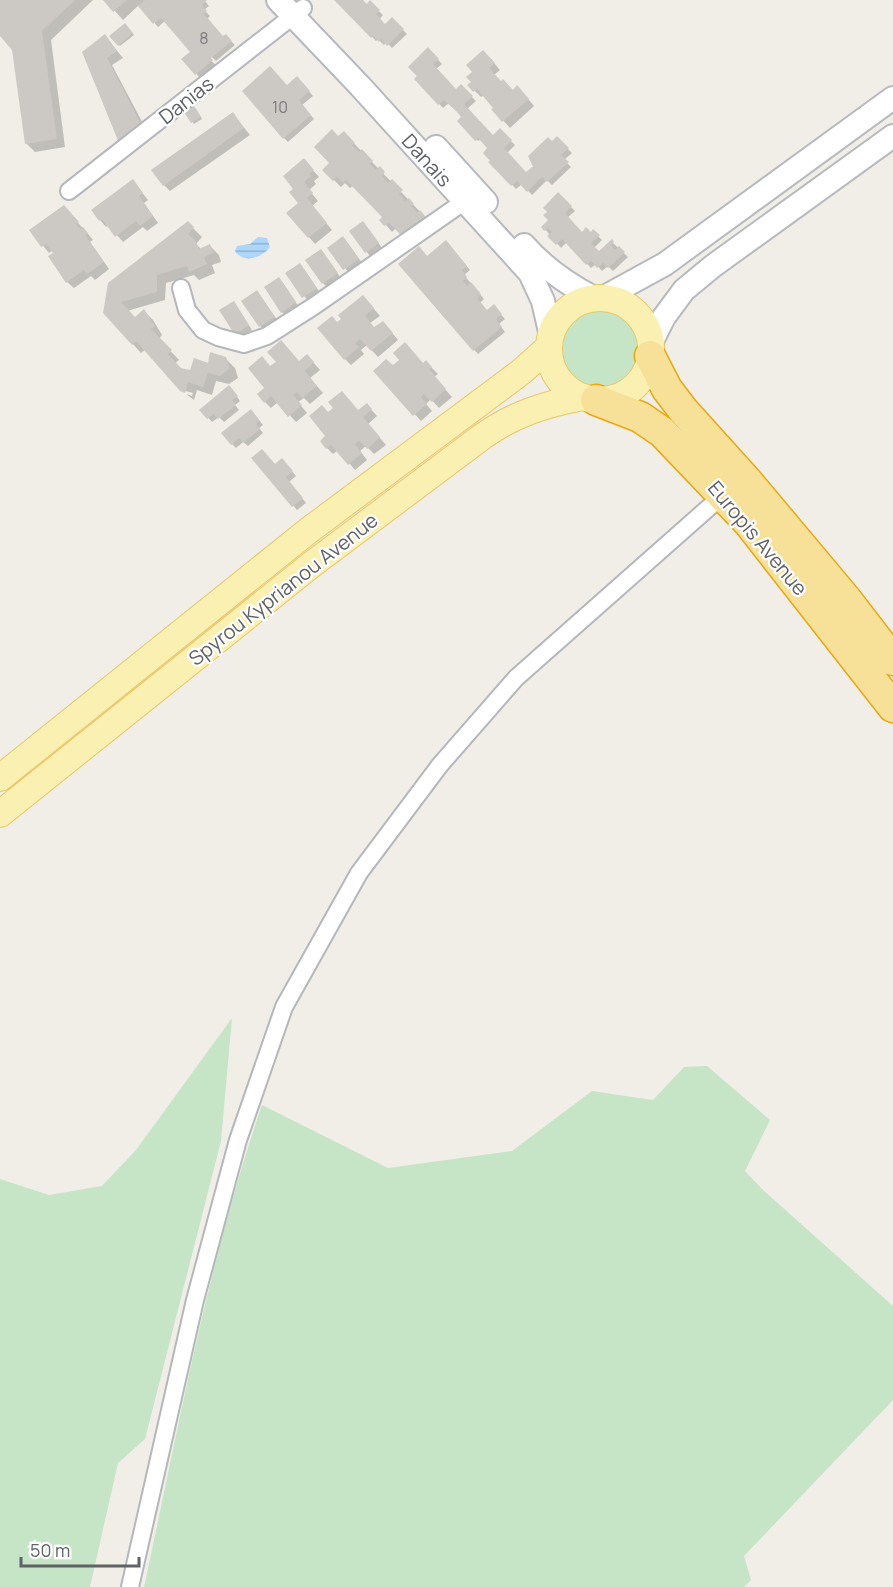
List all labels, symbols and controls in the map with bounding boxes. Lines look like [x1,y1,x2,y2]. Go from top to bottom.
house number: 8 [199,27,209,49]
street label: Danias [153,70,219,130]
house number: 10 [272,96,288,118]
street label: Danais [396,128,458,192]
street label: Europis Avenue [702,475,814,601]
street label: Spyrou Kyprianou Avenue [183,507,383,671]
scale bar [21,1530,140,1568]
text: 50 m [30,1538,70,1562]

